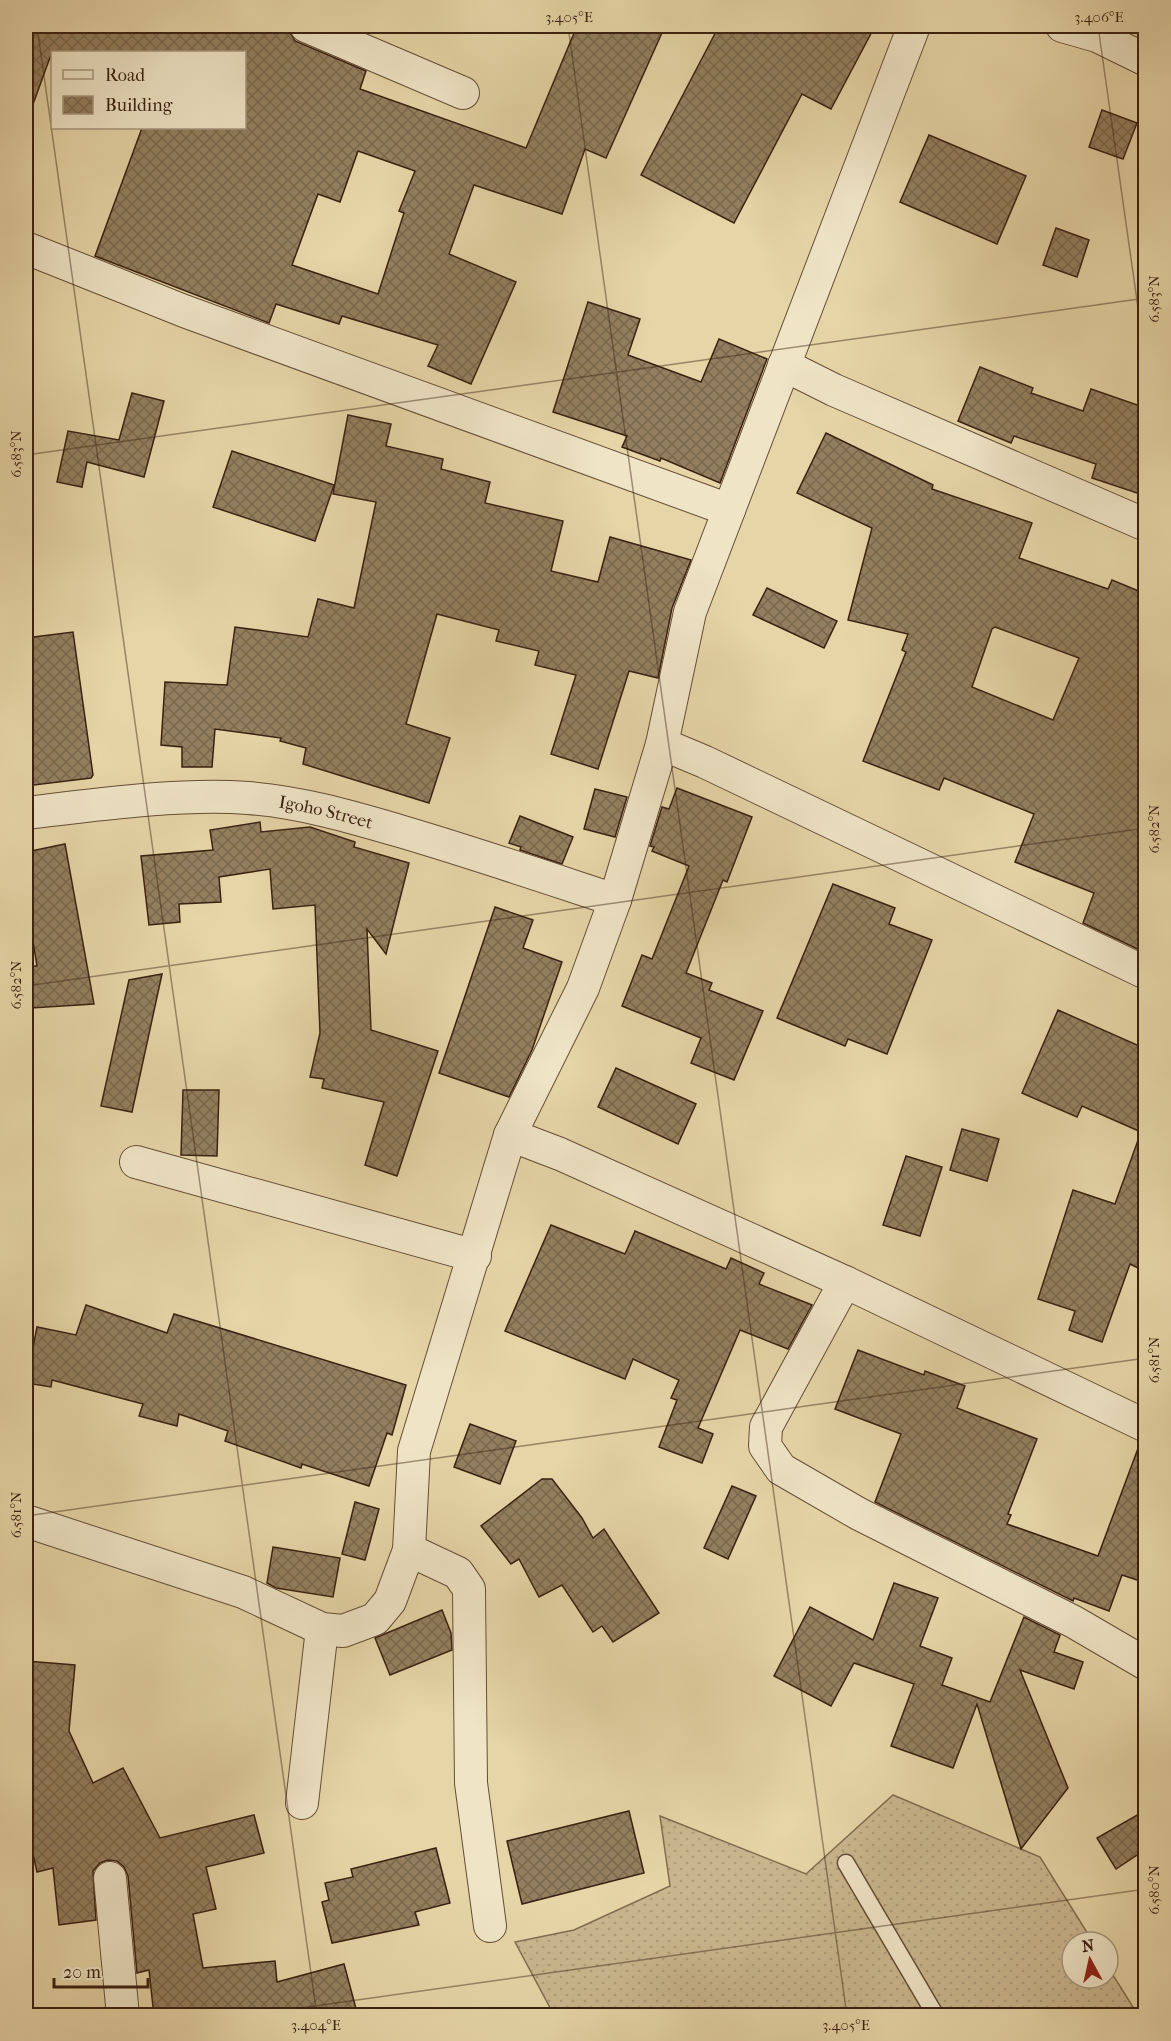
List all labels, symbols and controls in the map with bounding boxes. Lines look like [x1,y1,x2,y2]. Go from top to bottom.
text: 3.405°E [545,8,593,26]
text: 3.406°E [1074,8,1124,26]
legend [51,51,246,129]
text: Road [105,65,145,86]
text: Building [105,95,173,116]
text: 6.583°N [1145,275,1163,323]
text: 6.583°N [7,430,25,478]
street label: Igoho Street [277,791,376,833]
text: 6.582°N [1145,804,1163,854]
text: 6.582°N [7,960,25,1010]
text: 6.581°N [1145,1336,1163,1383]
text: 6.581°N [7,1491,25,1538]
text: 6.580°N [1145,1865,1163,1915]
north arrow [1060,1930,1120,1990]
text: N [1081,1935,1096,1956]
scale bar [54,1951,148,1989]
text: 20 m [63,1962,101,1983]
text: 3.404°E [291,2016,341,2034]
text: 3.405°E [822,2016,870,2034]

